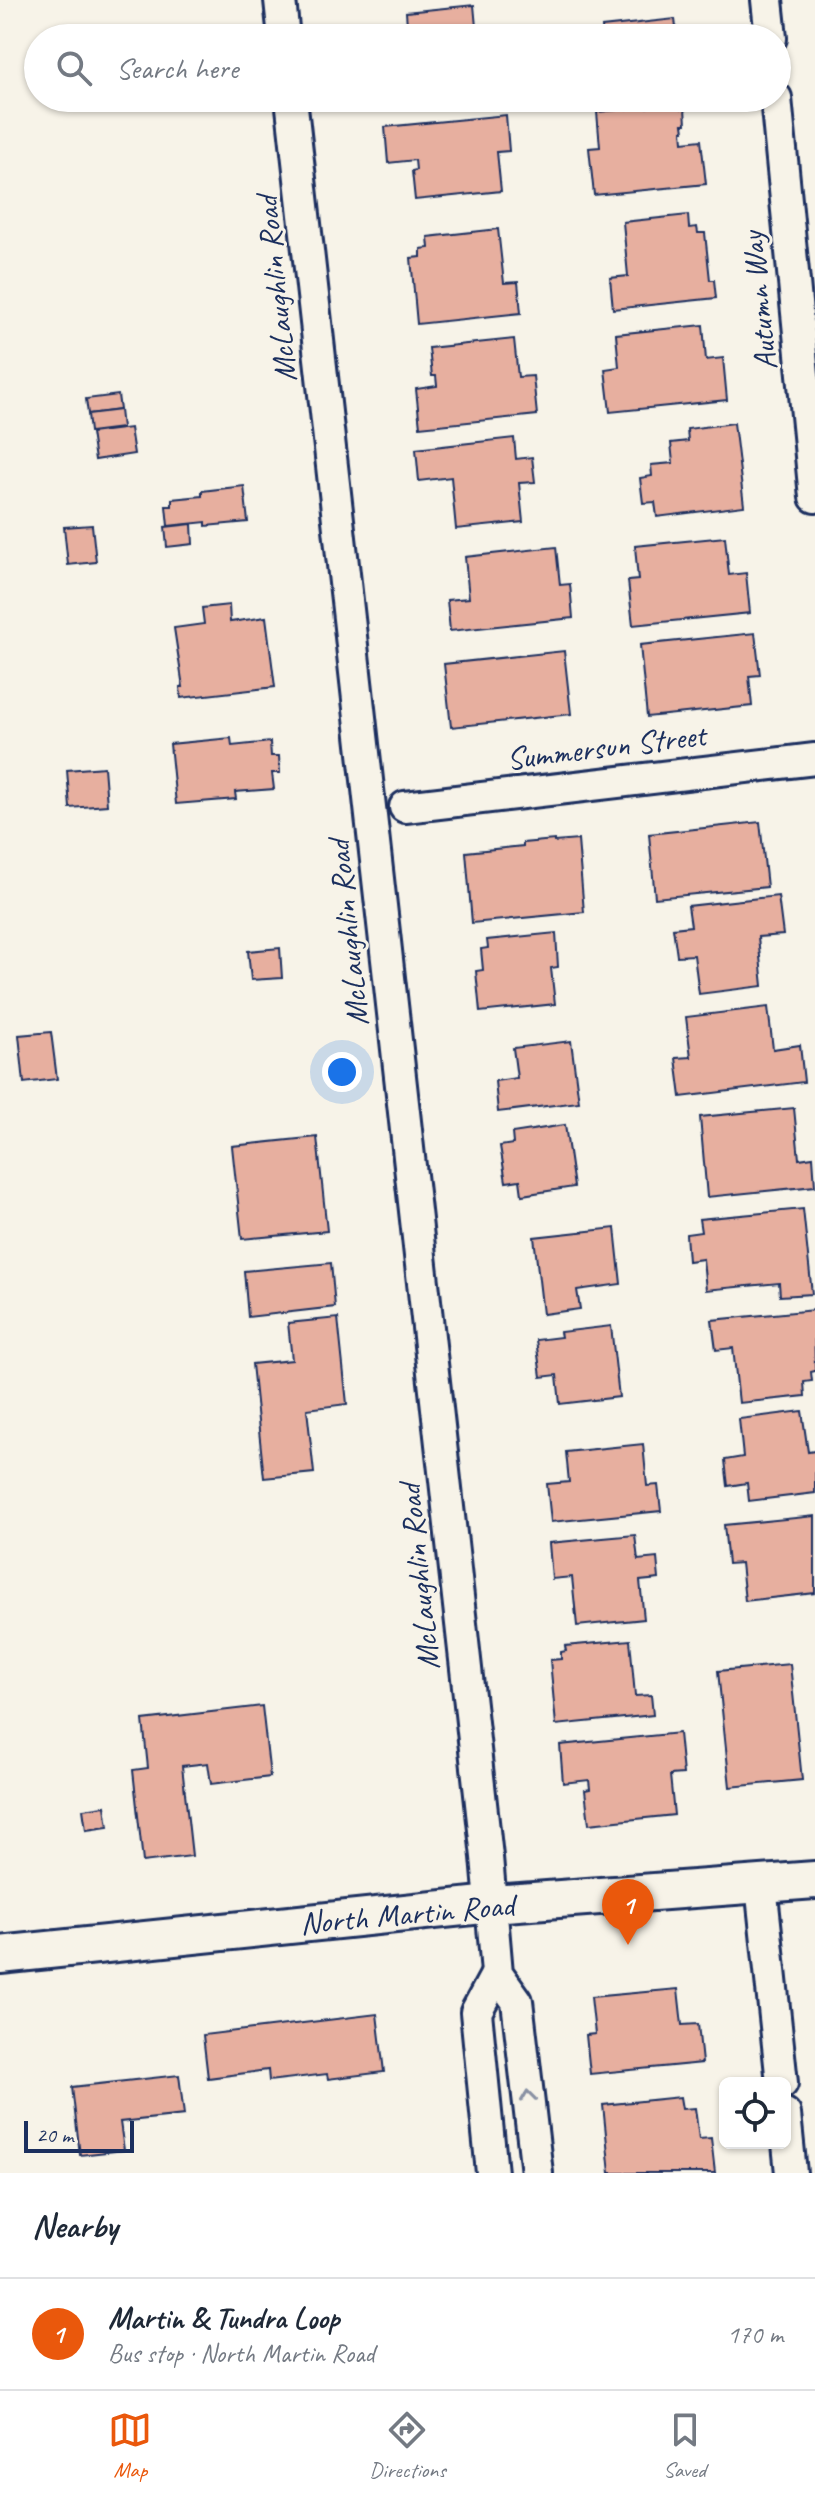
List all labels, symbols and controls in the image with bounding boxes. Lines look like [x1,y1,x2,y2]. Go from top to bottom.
search box [24,24,791,112]
icon: search [52,46,96,90]
text: Search here [116,49,238,87]
street label: McLaughlin Road [245,190,306,384]
street label: Autumn Way [731,227,787,372]
street label: Summersun Street [504,714,711,780]
street label: McLaughlin Road [317,834,378,1028]
your location [322,1052,362,1092]
street label: McLaughlin Road [388,1478,449,1672]
pin: 1 [602,1879,654,1945]
street label: North Martin Road [298,1884,520,1944]
map controls [719,2077,791,2149]
button: locate [719,2077,791,2149]
one-way arrow [519,2089,536,2102]
scale bar [24,2117,134,2153]
text: 20 m [36,2121,73,2149]
text: Nearby [32,2204,118,2247]
text: Martin & Tundra Loop [108,2299,339,2337]
text: 1 [52,2318,64,2351]
text: 170 m [727,2318,783,2351]
text: Bus stop · North Martin Road [108,2337,375,2370]
tab: Map [108,2408,152,2484]
tab: Directions [369,2408,446,2484]
tab: Saved [663,2408,707,2484]

